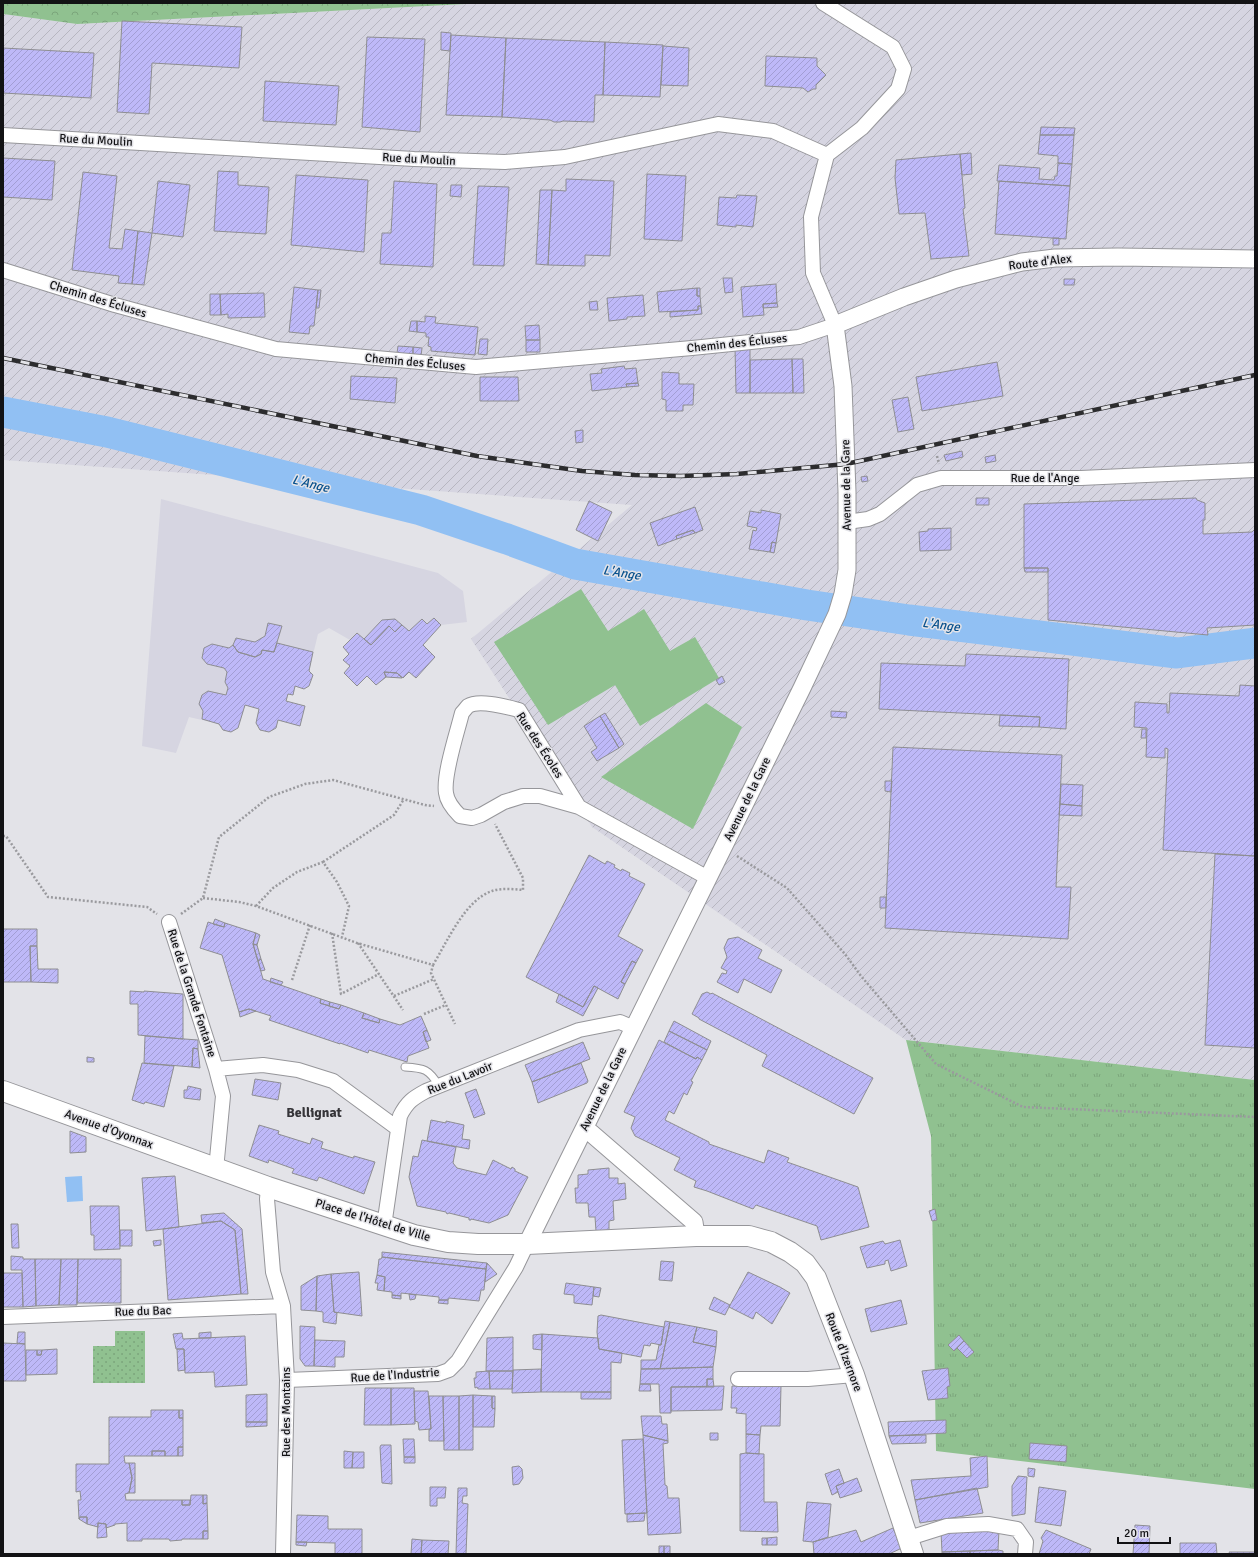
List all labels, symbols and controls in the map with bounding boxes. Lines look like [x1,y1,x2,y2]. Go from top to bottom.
street label: Rue du Moulin [59,131,133,150]
street label: Rue du Moulin [382,150,456,169]
street label: Route d'Alex [1008,251,1073,274]
street label: Chemin des Écluses [47,278,148,321]
street label: Chemin des Écluses [686,331,788,356]
street label: Chemin des Écluses [364,351,466,374]
street label: Avenue de la Gare [838,439,855,531]
street label: Rue de l'Ange [1011,471,1080,486]
water label: L'Ange [291,472,332,497]
water label: L'Ange [602,562,643,584]
water label: L'Ange [921,615,962,635]
street label: Rue des Écoles [513,710,566,781]
street label: Avenue de la Gare [721,755,774,844]
street label: Rue de la Grande Fontaine [164,927,219,1059]
street label: Avenue de la Gare [577,1045,630,1134]
street label: Rue du Lavoir [425,1058,495,1098]
district label: Bellignat [286,1104,343,1121]
street label: Avenue d'Oyonnax [62,1106,156,1153]
street label: Place de l'Hôtel de Ville [313,1196,432,1245]
street label: Rue du Bac [114,1303,172,1320]
street label: Route d'Izernore [822,1310,866,1394]
street label: Rue de l'Industrie [350,1365,440,1386]
street label: Rue des Montains [279,1367,294,1457]
scale bar [1118,1519,1170,1545]
text: 20 m [1124,1526,1149,1541]

